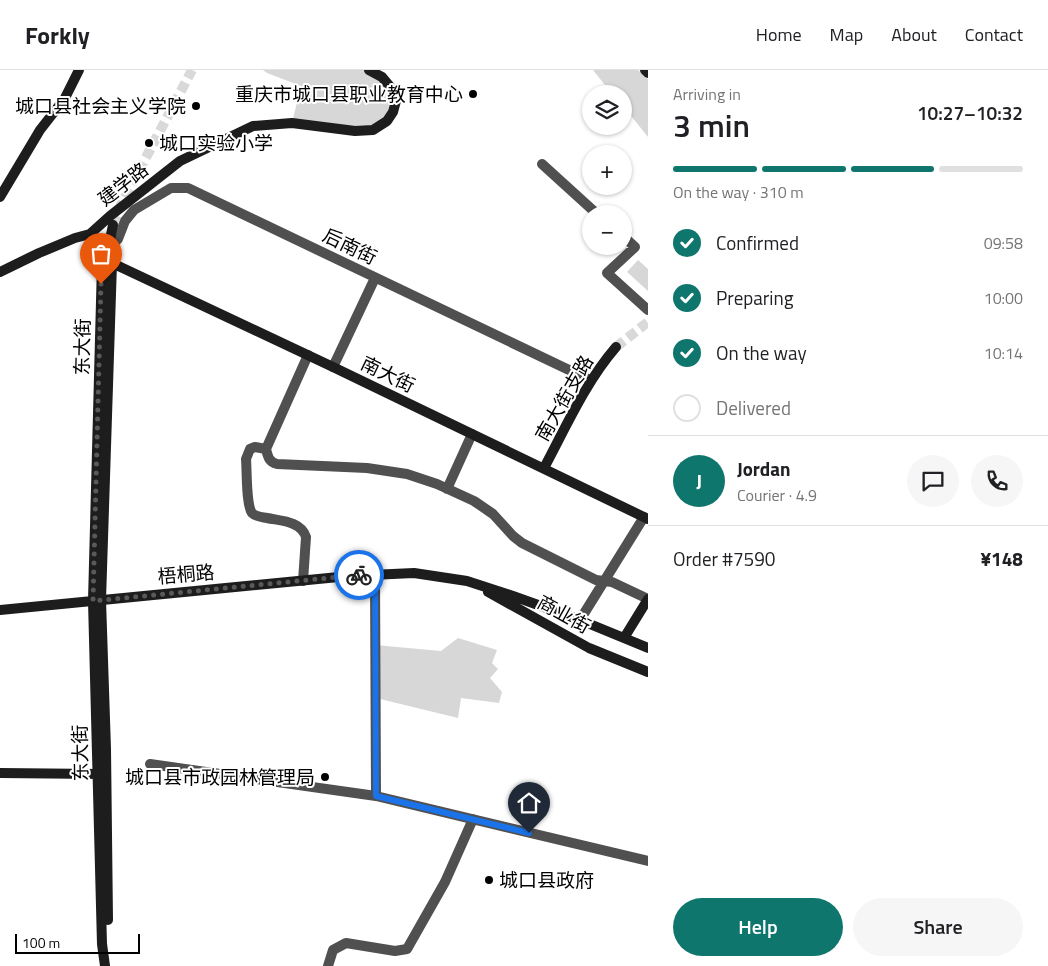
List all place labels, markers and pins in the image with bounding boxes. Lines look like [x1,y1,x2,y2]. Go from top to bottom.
place label: 重庆市城口县职业教育中心 [235,79,463,108]
marker: 重庆市城口县职业教育中心 [467,88,479,100]
place label: 城口县社会主义学院 [15,91,186,120]
marker: 城口县社会主义学院 [190,100,202,112]
place label: 城口实验小学 [159,128,273,157]
marker: 城口实验小学 [143,137,155,149]
pin [80,233,122,284]
place label: 城口县市政园林管理局 [125,762,315,791]
marker: 城口县市政园林管理局 [319,771,331,783]
pin [508,782,550,833]
place label: 城口县政府 [499,865,594,894]
marker: 城口县政府 [483,874,495,886]

